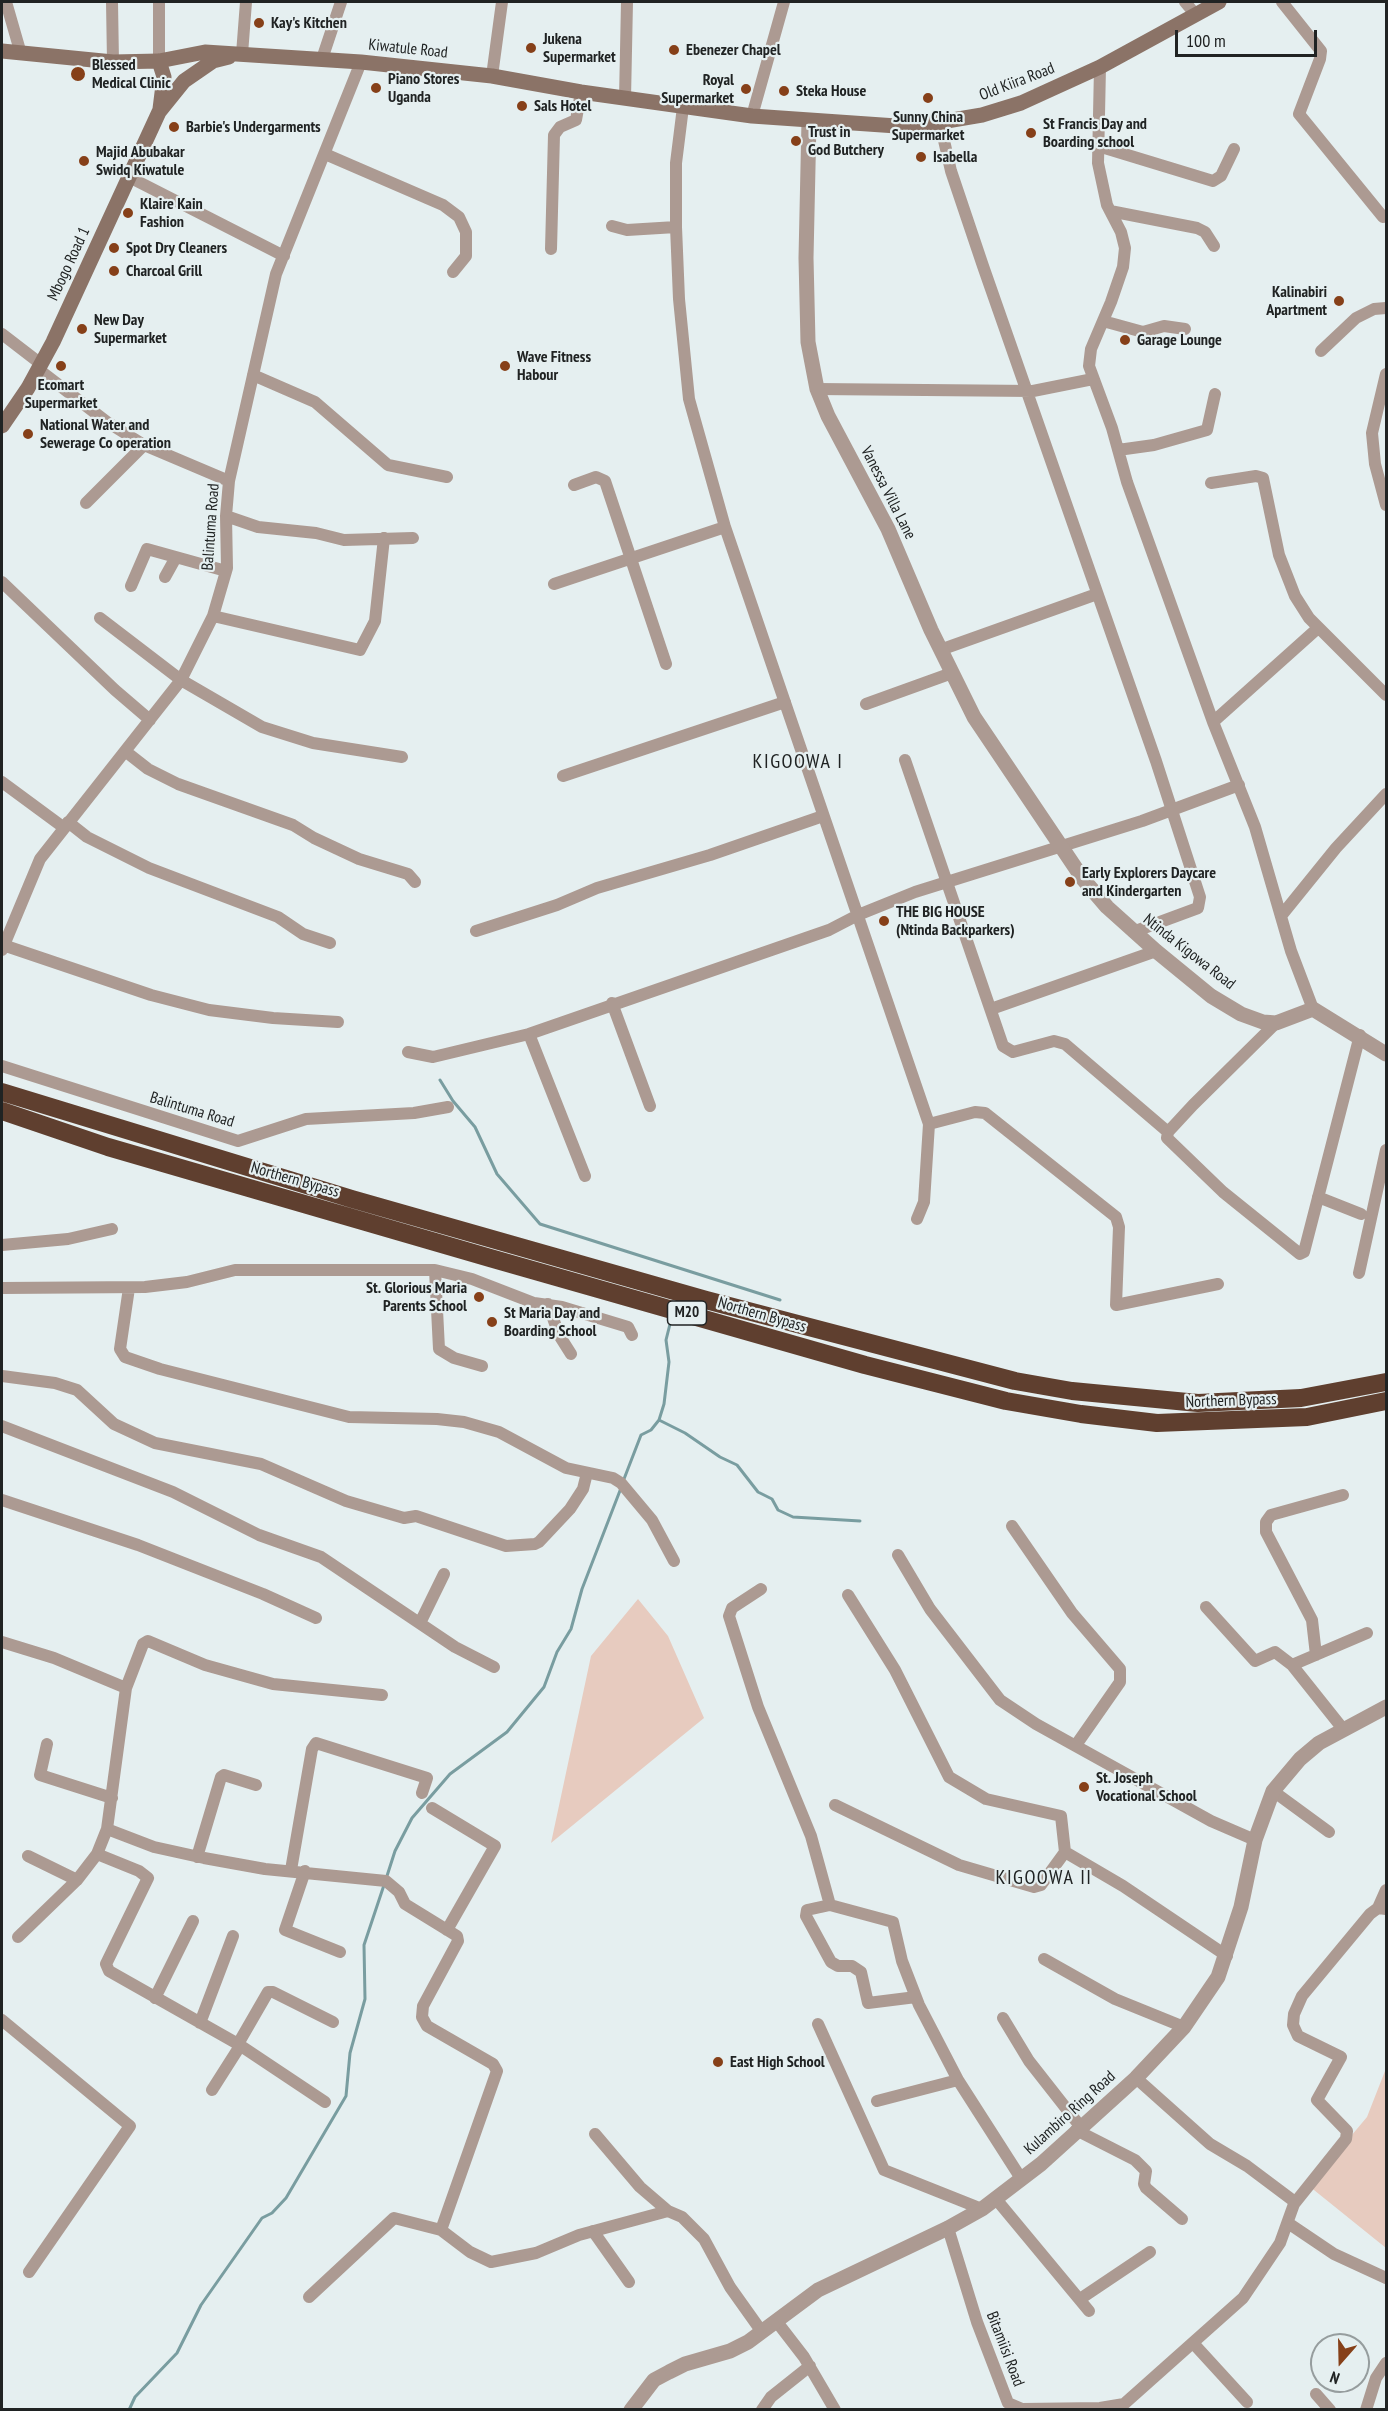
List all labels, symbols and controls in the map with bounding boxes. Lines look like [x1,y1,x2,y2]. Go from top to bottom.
place label: Kay's Kitchen [271,13,347,33]
marker: Kay's Kitchen [252,16,266,30]
scale bar [1178,18,1320,56]
place label: Jukena Supermarket [543,29,616,67]
text: 100 m [1186,29,1226,52]
street label: Kiwatule Road [367,35,449,63]
place label: Ebenezer Chapel [686,40,781,60]
marker: Jukena Supermarket [524,41,538,55]
marker: Ebenezer Chapel [667,43,681,57]
place label: Blessed Medical Clinic [92,55,171,93]
street label: Old Kiira Road [977,59,1057,105]
marker: Blessed Medical Clinic [69,65,87,83]
place label: Piano Stores Uganda [388,69,459,107]
place label: Royal Supermarket [661,70,734,108]
marker: Piano Stores Uganda [369,81,383,95]
place label: Steka House [796,81,866,101]
marker: Royal Supermarket [739,82,753,96]
marker: Steka House [777,84,791,98]
marker: Sunny China Supermarket [921,91,935,105]
place label: Sals Hotel [534,96,591,116]
marker: Sals Hotel [515,99,529,113]
place label: Sunny China Supermarket [892,107,964,145]
place label: St Francis Day and Boarding school [1043,114,1147,152]
place label: Barbie's Undergarments [186,117,321,137]
marker: Barbie's Undergarments [167,120,181,134]
place label: Trust in God Butchery [808,122,884,160]
marker: St Francis Day and Boarding school [1024,126,1038,140]
marker: Trust in God Butchery [789,134,803,148]
place label: Majid Abubakar Swidq Kiwatule [96,142,185,180]
place label: Isabella [933,147,977,167]
marker: Isabella [914,150,928,164]
marker: Majid Abubakar Swidq Kiwatule [77,154,91,168]
place label: Klaire Kain Fashion [140,194,203,232]
marker: Klaire Kain Fashion [121,206,135,220]
street label: Mbogo Road 1 [44,224,94,304]
place label: Spot Dry Cleaners [126,238,227,258]
marker: Spot Dry Cleaners [107,241,121,255]
place label: Charcoal Grill [126,261,202,281]
marker: Charcoal Grill [107,264,121,278]
place label: Kalinabiri Apartment [1266,282,1327,320]
marker: Kalinabiri Apartment [1332,294,1346,308]
place label: New Day Supermarket [94,310,167,348]
marker: New Day Supermarket [75,322,89,336]
place label: Garage Lounge [1137,330,1222,350]
marker: Garage Lounge [1118,333,1132,347]
place label: Wave Fitness Habour [517,347,591,385]
marker: Ecomart Supermarket [54,359,68,373]
marker: Wave Fitness Habour [498,359,512,373]
place label: Ecomart Supermarket [25,375,97,413]
place label: National Water and Sewerage Co operation [40,415,171,453]
marker: National Water and Sewerage Co operation [21,427,35,441]
street label: Vanessa Villa Lane [856,443,920,543]
street label: Balintuma Road [198,483,224,571]
district label: KIGOOWA I [753,750,843,774]
place label: Early Explorers Daycare and Kindergarten [1082,863,1216,901]
marker: Early Explorers Daycare and Kindergarten [1063,875,1077,889]
place label: THE BIG HOUSE (Ntinda Backparkers) [896,902,1015,940]
street label: Ntinda Kigowa Road [1139,910,1239,994]
marker: THE BIG HOUSE (Ntinda Backparkers) [877,914,891,928]
street label: Balintuma Road [148,1088,236,1132]
street label: Northern Bypass [249,1158,341,1202]
place label: St. Glorious Maria Parents School [366,1278,467,1316]
marker: St. Glorious Maria Parents School [472,1290,486,1304]
street label: Northern Bypass [716,1293,808,1337]
road number: M20 [668,1301,706,1325]
place label: St Maria Day and Boarding School [504,1303,600,1341]
marker: St Maria Day and Boarding School [485,1315,499,1329]
street label: Northern Bypass [1185,1390,1277,1412]
place label: St. Joseph Vocational School [1096,1768,1197,1806]
marker: St. Joseph Vocational School [1077,1780,1091,1794]
district label: KIGOOWA II [996,1866,1092,1890]
place label: East High School [730,2052,825,2072]
marker: East High School [711,2055,725,2069]
street label: Kulambiro Ring Road [1021,2067,1119,2159]
street label: Bitamiisi Road [982,2309,1028,2389]
north arrow [1310,2333,1370,2393]
text: N [1327,2367,1342,2389]

